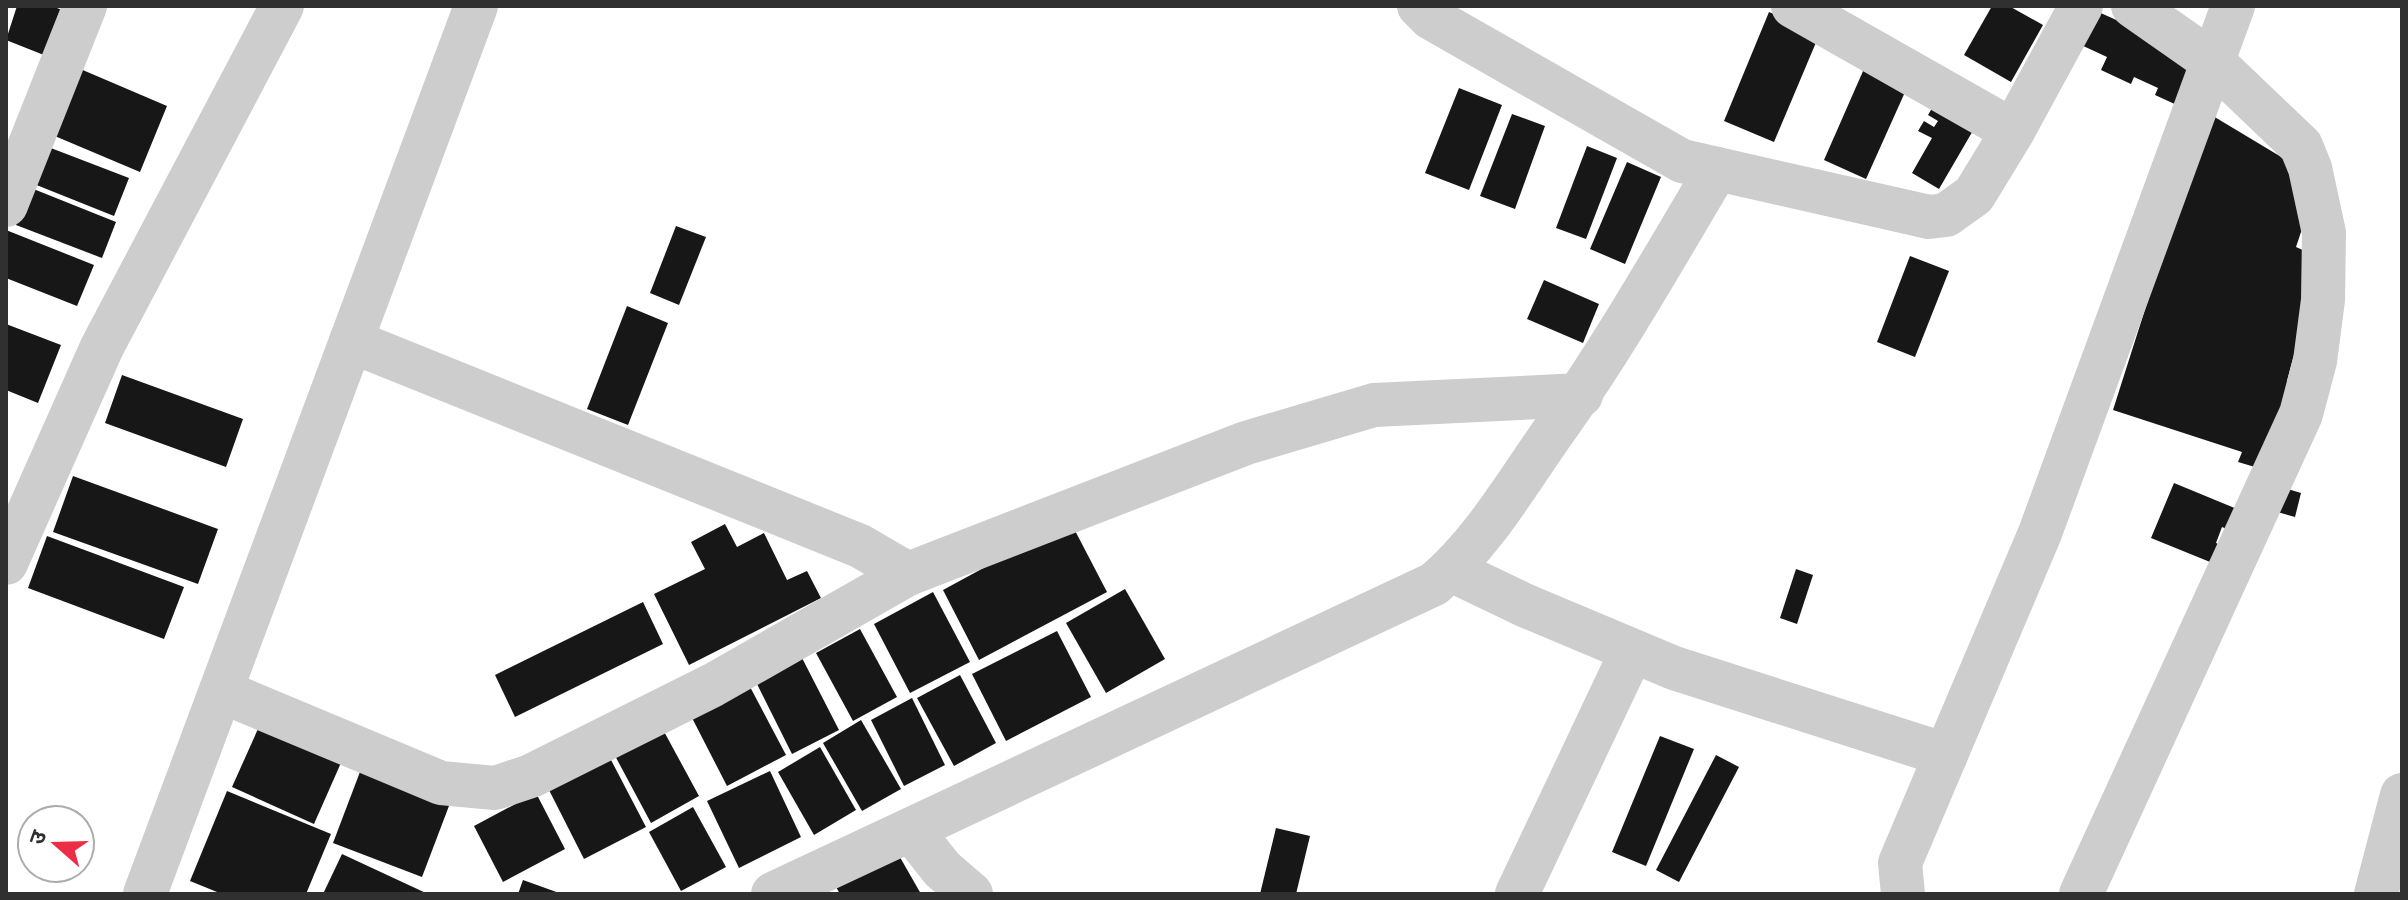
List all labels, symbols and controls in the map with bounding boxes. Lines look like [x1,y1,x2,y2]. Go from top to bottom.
north arrow [16,804,96,884]
text: उ [21,825,54,848]

